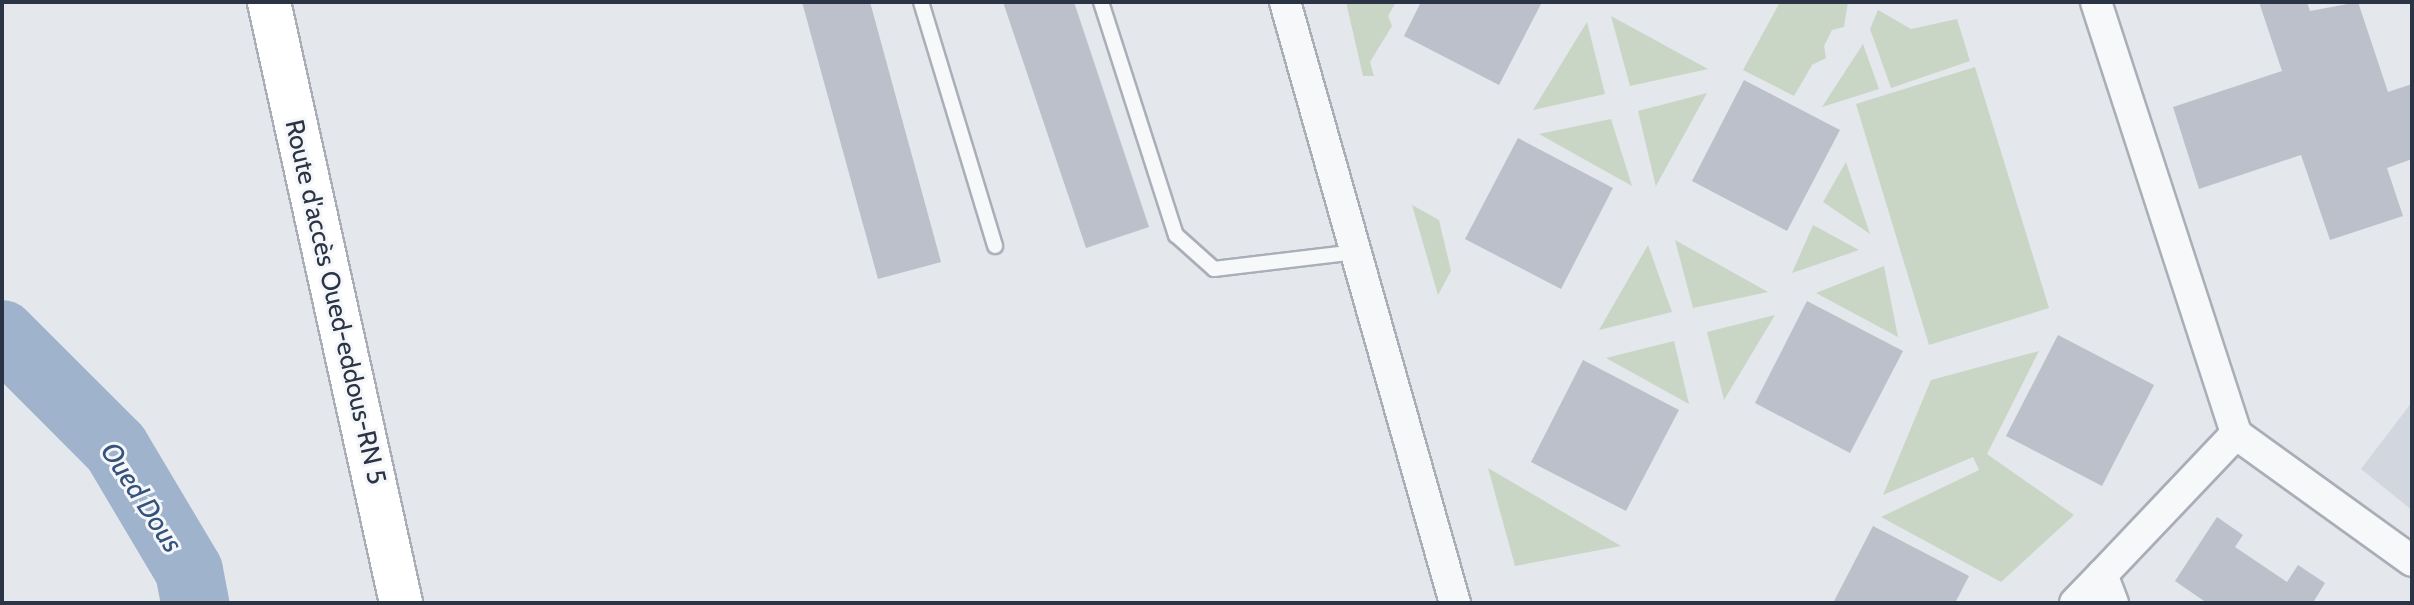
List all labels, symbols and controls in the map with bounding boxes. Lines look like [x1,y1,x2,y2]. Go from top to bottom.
street label: Route d'accès Oued-eddous-RN 5 [278,117,392,487]
water label: Oued Dous [94,436,190,558]

